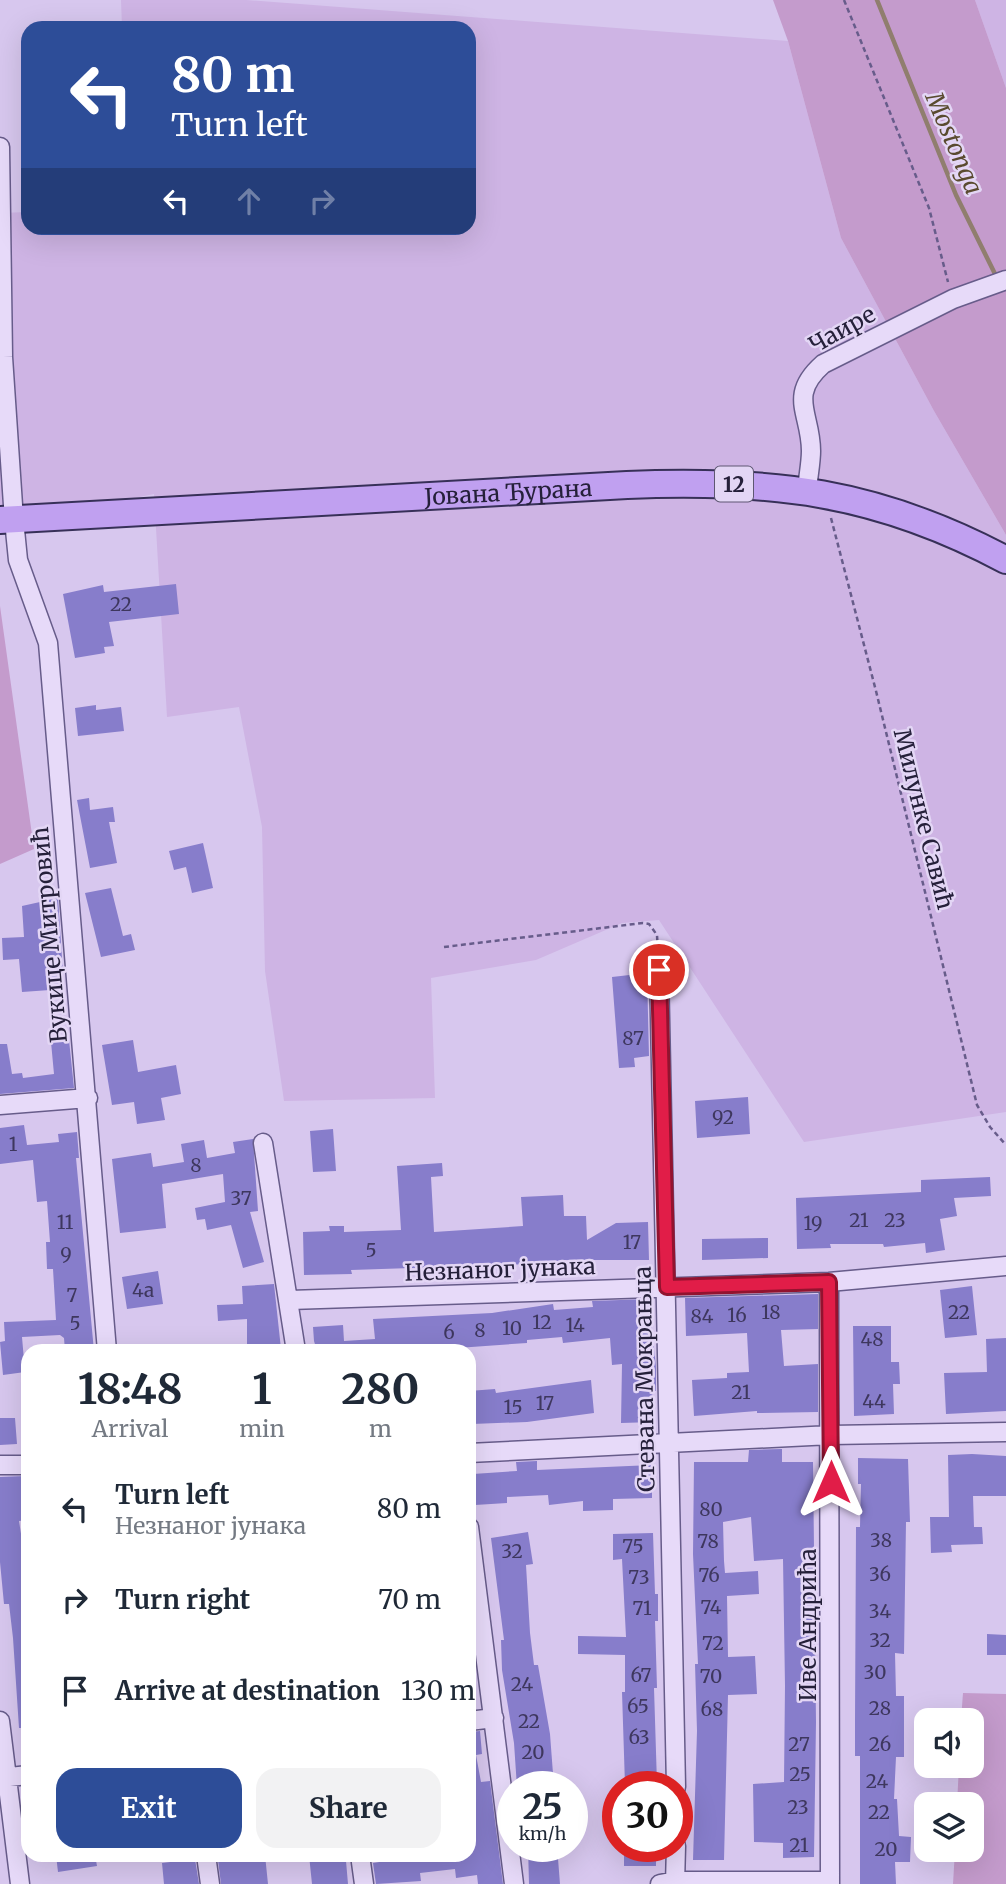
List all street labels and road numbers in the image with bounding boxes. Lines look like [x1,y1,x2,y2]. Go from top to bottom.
street label: Чаире [804,299,880,359]
road number: 12 [715,466,753,502]
street label: Јована Ђурана [422,472,593,511]
street label: Милунке Савић [888,726,960,912]
street label: Вукице Митровић [25,826,73,1044]
street label: Незнаног јунака [404,1251,596,1287]
street label: Стевана Мокрањца [628,1266,660,1492]
street label: Иве Андрића [793,1548,822,1702]

